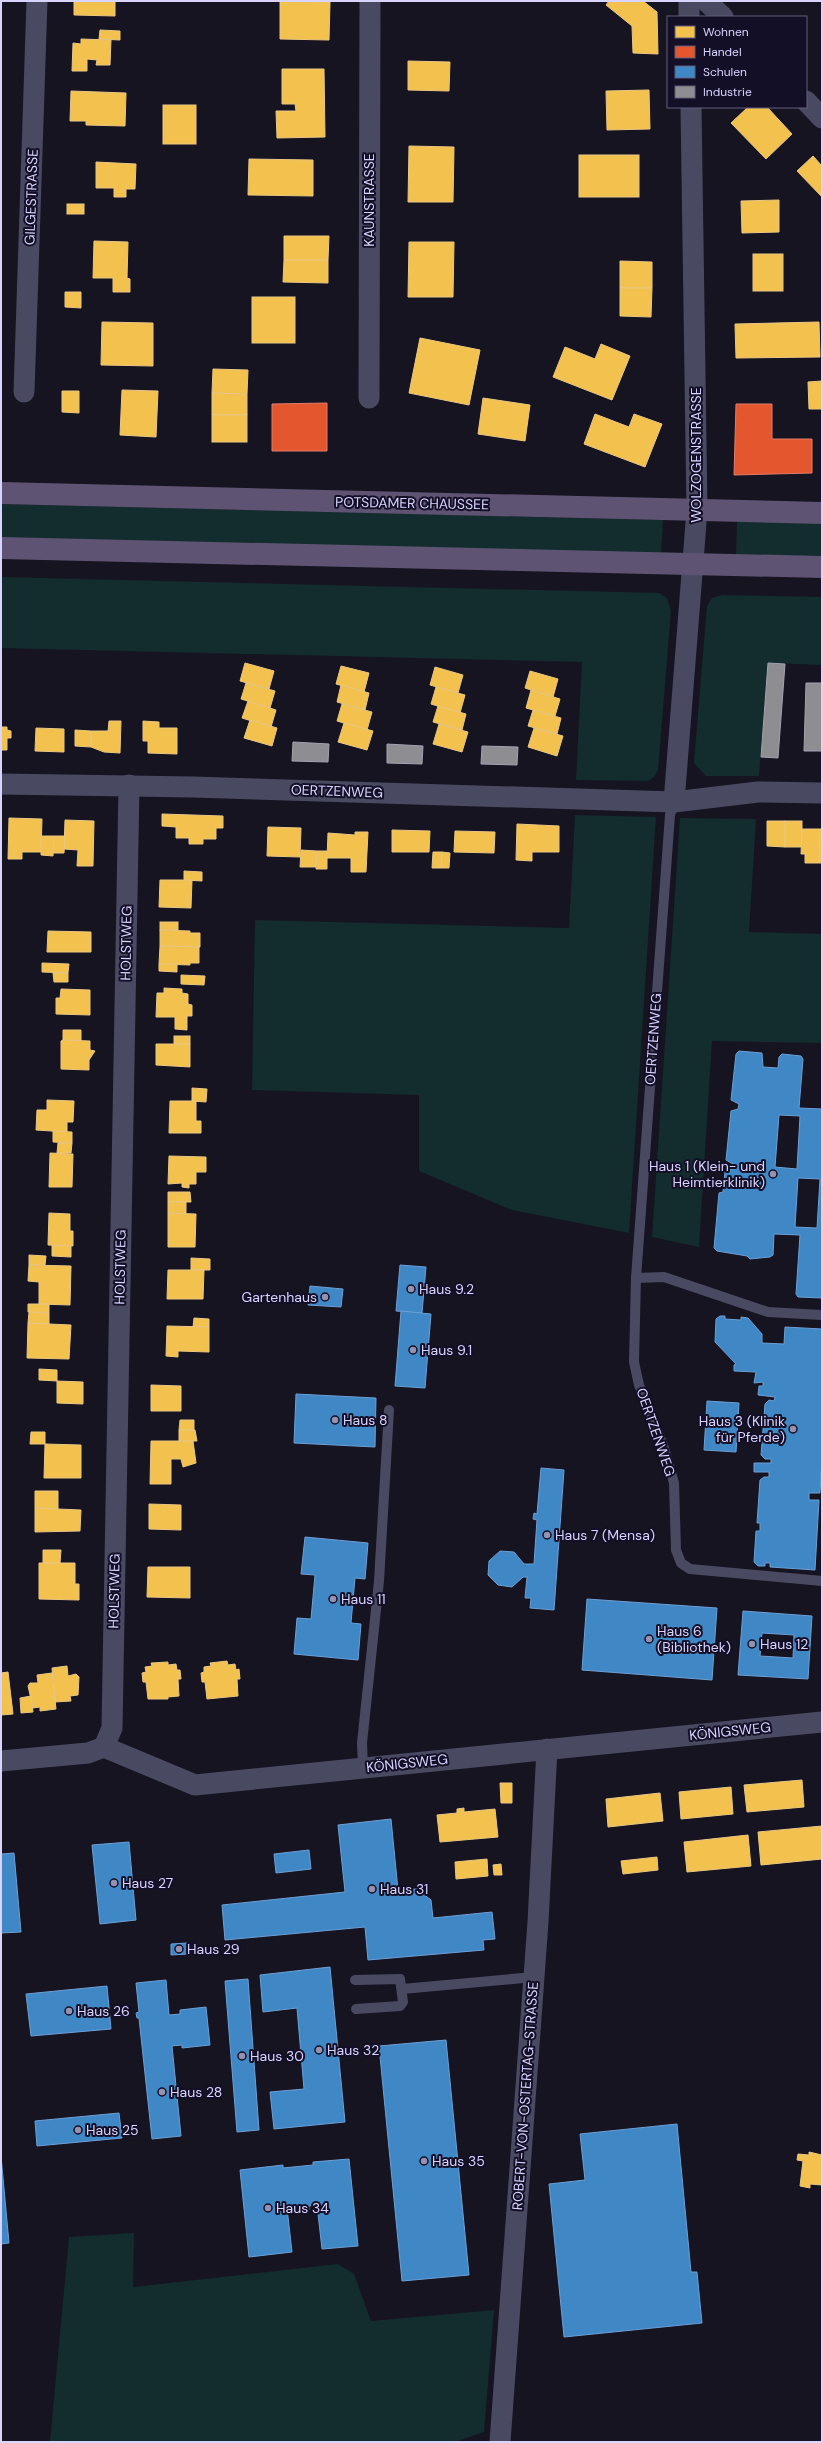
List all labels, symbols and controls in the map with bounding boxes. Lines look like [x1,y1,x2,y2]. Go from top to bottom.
legend [667,16,807,108]
text: Wohnen [703,24,749,40]
text: Handel [703,44,742,60]
text: Schulen [703,64,747,80]
text: Industrie [703,84,752,100]
street label: GILGESTRASSE [20,148,42,245]
street label: KAUNSTRASSE [360,153,378,247]
street label: WOLZOGENSTRASSE [687,387,705,523]
street label: POTSDAMER CHAUSSEE [335,493,489,513]
street label: OERTZENWEG [291,780,383,802]
street label: HOLSTWEG [116,905,136,981]
street label: OERTZENWEG [641,992,665,1086]
place label: Haus 1 (Klein- und Heimtierklinik) [649,1157,765,1191]
marker: Haus 1 (Klein- und Heimtierklinik) [768,1169,778,1179]
street label: HOLSTWEG [110,1229,130,1305]
place label: Haus 9.2 [419,1280,474,1298]
marker: Haus 9.2 [406,1284,416,1294]
place label: Gartenhaus [242,1288,317,1306]
marker: Gartenhaus [320,1292,330,1302]
place label: Haus 9.1 [421,1341,472,1359]
marker: Haus 9.1 [408,1345,418,1355]
street label: OERTZENWEG [632,1386,680,1478]
place label: Haus 8 [343,1411,387,1429]
place label: Haus 3 (Klinik für Pferde) [699,1412,785,1446]
marker: Haus 8 [330,1415,340,1425]
marker: Haus 3 (Klinik für Pferde) [788,1424,798,1434]
place label: Haus 7 (Mensa) [555,1526,655,1544]
marker: Haus 7 (Mensa) [542,1530,552,1540]
street label: HOLSTWEG [104,1553,124,1629]
place label: Haus 11 [341,1590,386,1608]
marker: Haus 11 [328,1594,338,1604]
place label: Haus 6 (Bibliothek) [657,1622,731,1656]
marker: Haus 6 (Bibliothek) [644,1634,654,1644]
place label: Haus 12 [760,1635,808,1653]
marker: Haus 12 [747,1639,757,1649]
street label: KÖNIGSWEG [688,1718,772,1744]
street label: KÖNIGSWEG [365,1750,449,1776]
place label: Haus 27 [122,1874,173,1892]
marker: Haus 27 [109,1878,119,1888]
place label: Haus 31 [380,1880,428,1898]
marker: Haus 31 [367,1884,377,1894]
place label: Haus 29 [187,1940,240,1958]
marker: Haus 29 [174,1944,184,1954]
street label: ROBERT-VON-OSTERTAG-STRASSE [508,1981,542,2211]
place label: Haus 26 [77,2002,130,2020]
marker: Haus 26 [64,2006,74,2016]
place label: Haus 32 [327,2041,379,2059]
marker: Haus 32 [314,2045,324,2055]
place label: Haus 30 [250,2047,304,2065]
marker: Haus 30 [237,2051,247,2061]
place label: Haus 28 [170,2083,222,2101]
marker: Haus 28 [157,2087,167,2097]
place label: Haus 25 [86,2121,139,2139]
marker: Haus 25 [73,2125,83,2135]
place label: Haus 35 [432,2152,485,2170]
marker: Haus 35 [419,2156,429,2166]
place label: Haus 34 [276,2199,329,2217]
marker: Haus 34 [263,2203,273,2213]

